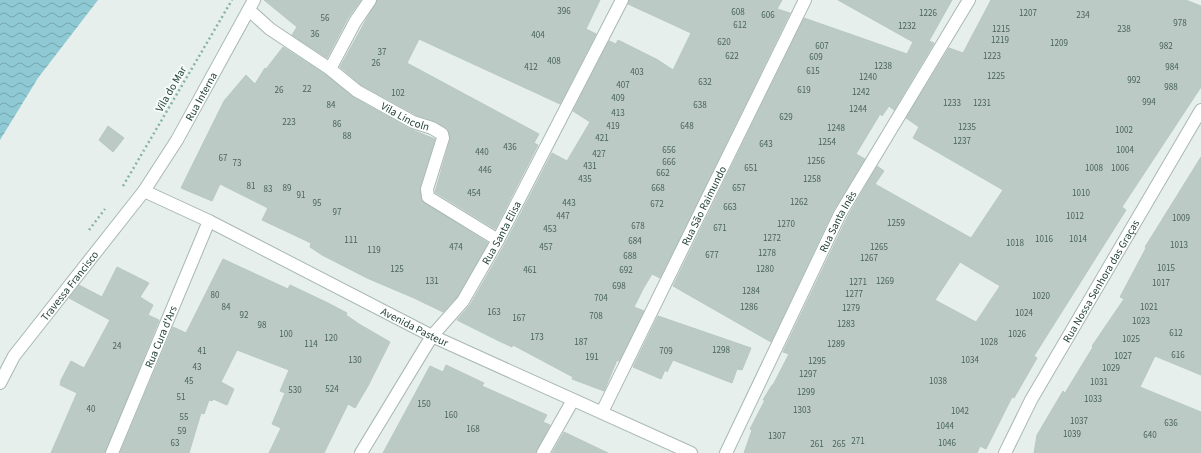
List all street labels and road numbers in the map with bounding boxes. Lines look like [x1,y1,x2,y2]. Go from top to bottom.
street label: Vila do Mar [152,63,190,115]
street label: Rua Interna [182,69,220,123]
street label: Vila Lincoln [378,98,432,134]
street label: Rua São Raimundo [678,163,730,248]
street label: Rua Santa Inês [815,187,860,255]
street label: Rua Santa Elisa [478,198,524,267]
street label: Rua Nossa Senhora das Graças [1059,216,1143,345]
street label: Travessa Francisco [37,247,102,324]
street label: Rua Cura d'Ars [141,303,180,370]
street label: Avenida Pasteur [379,304,451,350]

